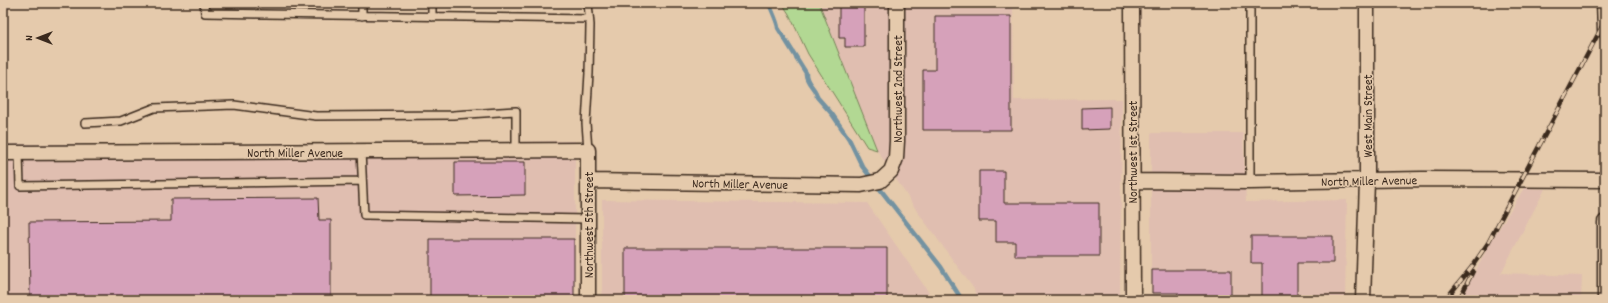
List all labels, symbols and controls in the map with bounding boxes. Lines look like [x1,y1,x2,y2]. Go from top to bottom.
north arrow [18,18,58,58]
text: N [22,35,38,41]
street label: Northwest 2nd Street [890,35,909,143]
street label: West Main Street [1360,74,1379,158]
street label: Northwest 1st Street [1125,100,1144,203]
street label: North Miller Avenue [247,145,343,164]
street label: Northwest 5th Street [581,172,600,278]
street label: North Miller Avenue [1321,172,1417,193]
street label: North Miller Avenue [692,175,788,196]

